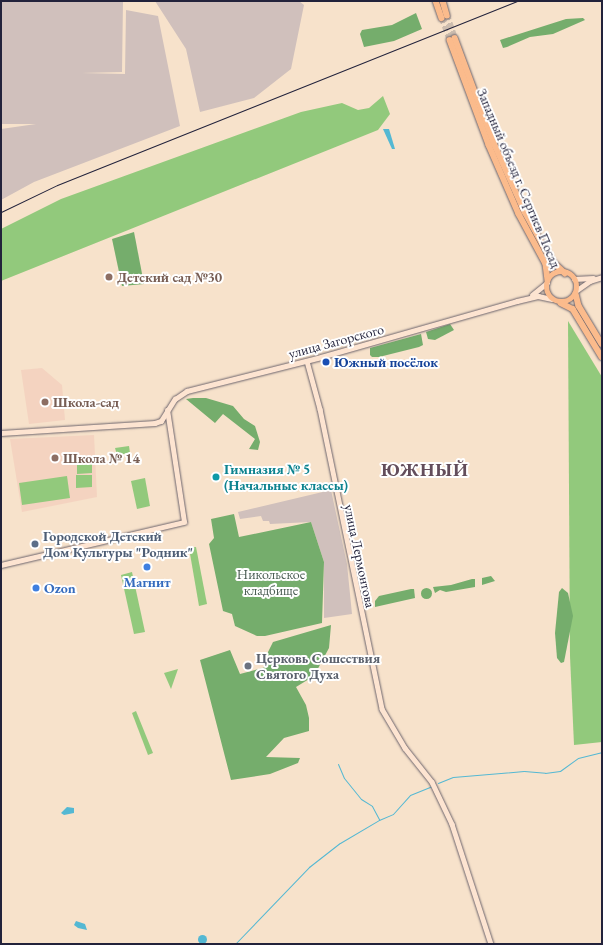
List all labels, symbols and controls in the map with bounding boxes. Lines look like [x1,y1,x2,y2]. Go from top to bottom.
street label: Западный объезд г. Сергиев Посад [474,86,564,270]
place label: Детский сад №30 [117,269,222,285]
marker: Детский сад №30 [104,272,114,282]
street label: улица Загорского [286,320,386,362]
place label: Южный посёлок [334,354,438,370]
marker: Южный посёлок [321,357,331,367]
place label: Школа-сад [53,394,119,410]
marker: Школа-сад [40,397,50,407]
place label: Школа № 14 [63,450,140,466]
marker: Школа № 14 [50,453,60,463]
district label: ЮЖНЫЙ [381,459,469,481]
place label: Гимназия № 5 (Начальные классы) [224,461,348,494]
marker: Гимназия № 5 (Начальные классы) [211,472,221,482]
street label: улица Лермонтова [341,503,379,609]
place label: Городской Детский Дом Культуры "Родник" [43,528,193,560]
marker: Городской Детский Дом Культуры "Родник" [30,539,40,549]
marker: Магнит [142,562,152,572]
park label: Никольское кладбище [237,566,305,598]
place label: Магнит [124,574,170,590]
place label: Ozon [44,580,76,596]
marker: Ozon [31,583,41,593]
place label: Церковь Сошествия Святого Духа [256,650,380,682]
marker: Церковь Сошествия Святого Духа [243,661,253,671]

